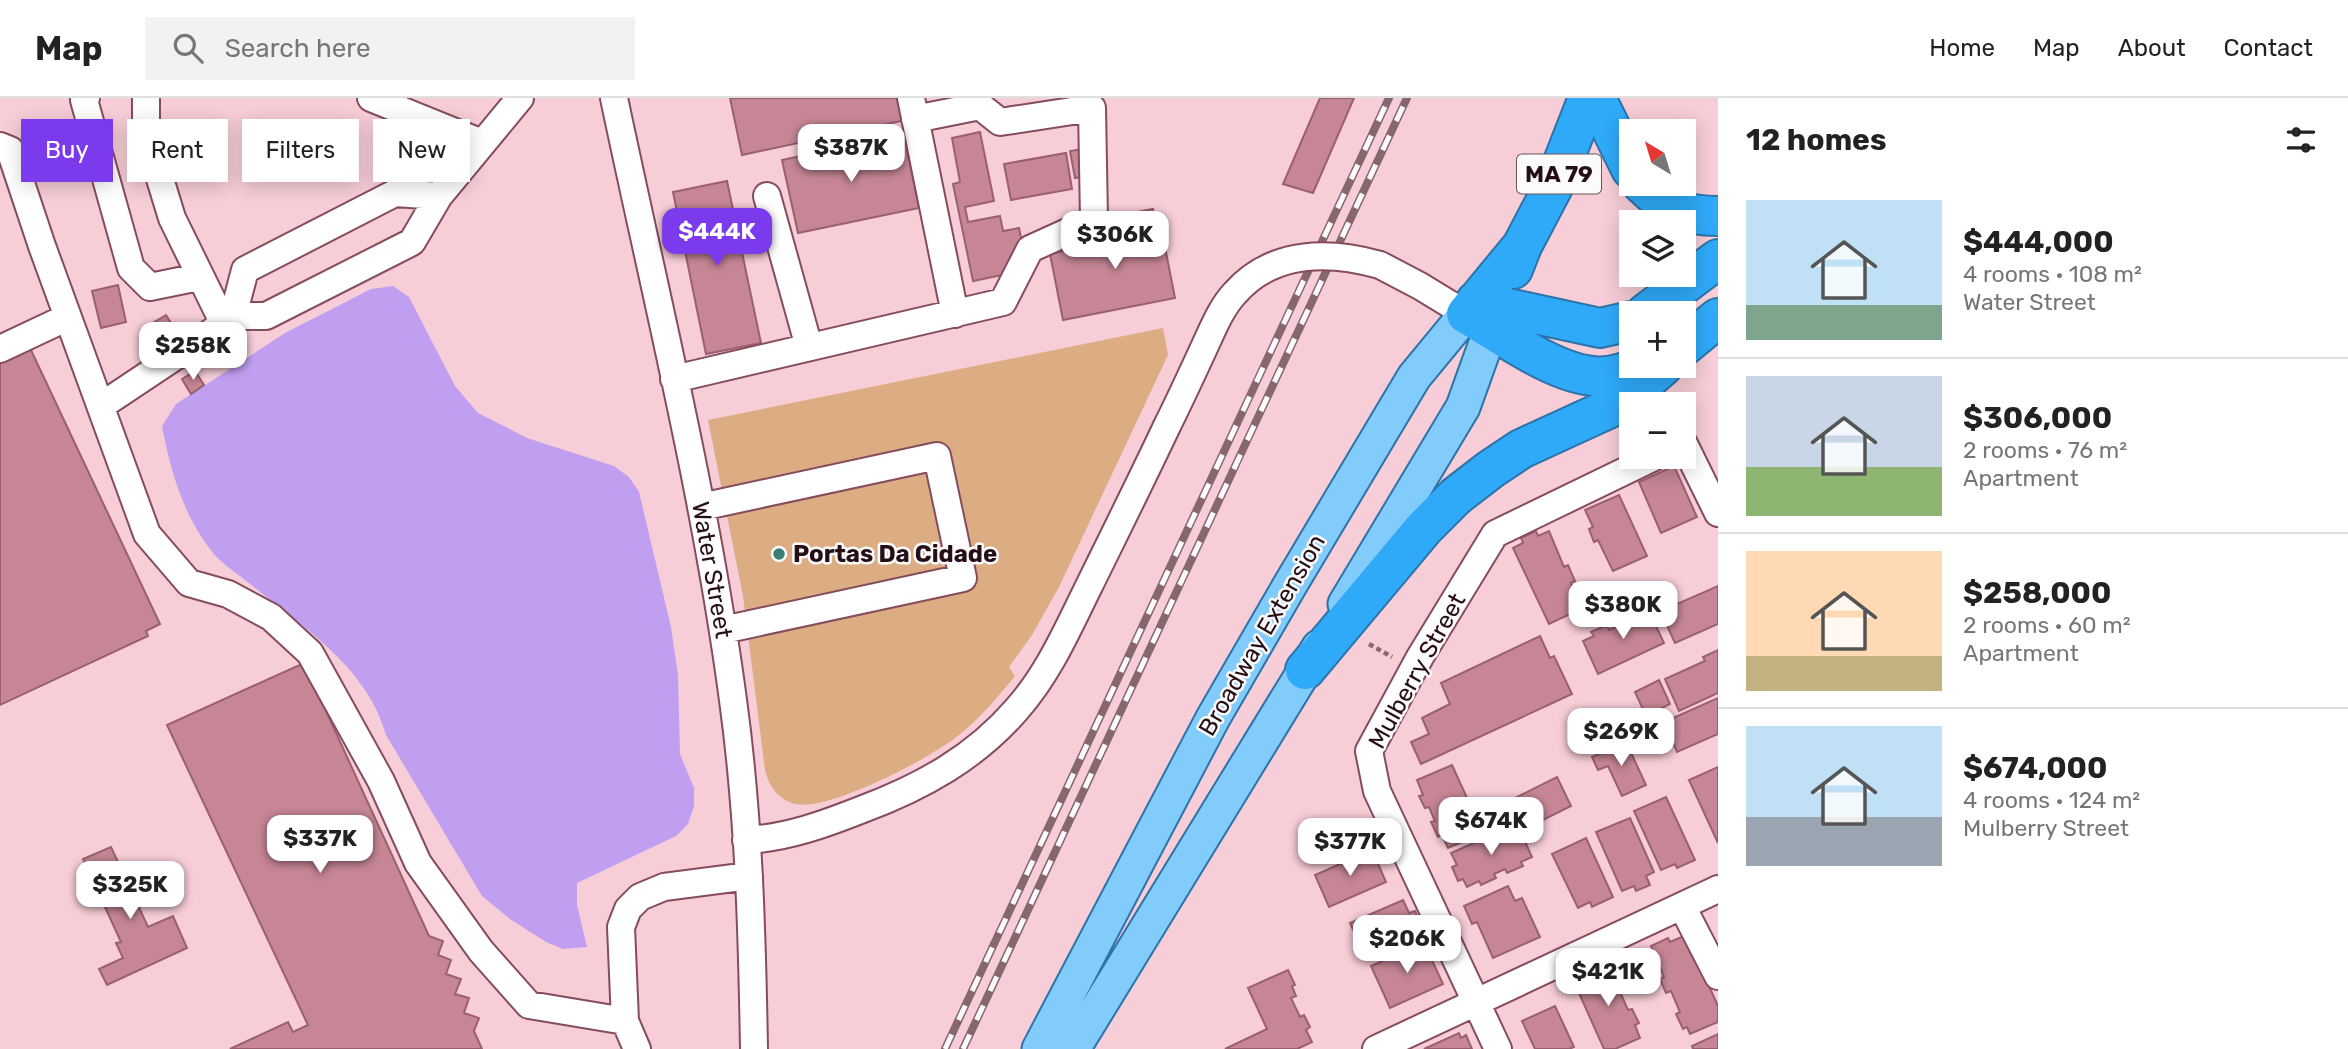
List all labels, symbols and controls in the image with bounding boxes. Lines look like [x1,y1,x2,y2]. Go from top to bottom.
search box [145,17,635,80]
text: Map [35,29,103,68]
icon: search [169,29,207,67]
text: Search here [225,33,370,64]
text: Home [1929,34,1995,62]
text: Map [2033,34,2080,62]
text: About [2118,34,2186,62]
text: Contact [2224,34,2313,62]
chip: Buy [21,119,113,182]
chip: Rent [127,119,228,182]
chip: Filters [242,119,359,182]
chip: New [373,119,470,182]
north arrow [1619,119,1696,196]
map controls [1619,119,1696,469]
icon: filters [2282,121,2320,159]
text: 12 homes [1746,122,1887,158]
pin: $387K [802,125,900,184]
text: $387K [814,133,888,161]
road number: MA 79 [1517,155,1601,194]
pin: $444K [668,208,766,268]
button: layers [1619,210,1696,287]
pin: $306K [1066,212,1164,271]
text: $444K [678,217,756,245]
text: $306K [1077,220,1153,248]
text: $444,000 [1963,224,2114,260]
icon: home [1802,228,1886,312]
text: 4 rooms · 108 m² [1963,260,2142,288]
text: Water Street [1963,288,2096,316]
button: + [1619,301,1696,378]
pin: $258K [144,322,242,382]
text: $258K [155,331,231,359]
button: − [1619,392,1696,469]
text: $306,000 [1963,400,2112,436]
icon: home [1802,404,1886,488]
text: 2 rooms · 76 m² [1963,436,2127,464]
text: Apartment [1963,464,2079,492]
street label: Water Street [686,499,738,641]
street label: Broadway Extension [1193,529,1331,741]
place label: Portas Da Cidade [793,540,997,568]
marker: Portas Da Cidade [771,546,787,562]
text: $258,000 [1963,575,2111,611]
icon: home [1802,579,1886,663]
pin: $380K [1574,582,1672,641]
street label: Mulberry Street [1363,588,1471,754]
text: $380K [1585,590,1661,618]
text: 2 rooms · 60 m² [1963,611,2131,639]
text: Apartment [1963,639,2079,667]
pin: $269K [1572,708,1670,768]
text: $269K [1583,717,1659,745]
text: $674,000 [1963,750,2107,786]
icon: home [1802,754,1886,838]
text: 4 rooms · 124 m² [1963,786,2140,814]
pin: $674K [1442,798,1540,857]
text: $674K [1455,806,1527,834]
text: Mulberry Street [1963,814,2129,842]
pin: $337K [271,816,369,875]
pin: $377K [1301,818,1399,878]
text: $337K [283,824,357,852]
text: $377K [1314,827,1386,855]
pin: $325K [81,862,179,921]
text: $325K [92,870,168,898]
pin: $206K [1358,916,1456,975]
text: $206K [1369,924,1445,952]
pin: $421K [1559,948,1657,1008]
text: $421K [1572,957,1644,985]

